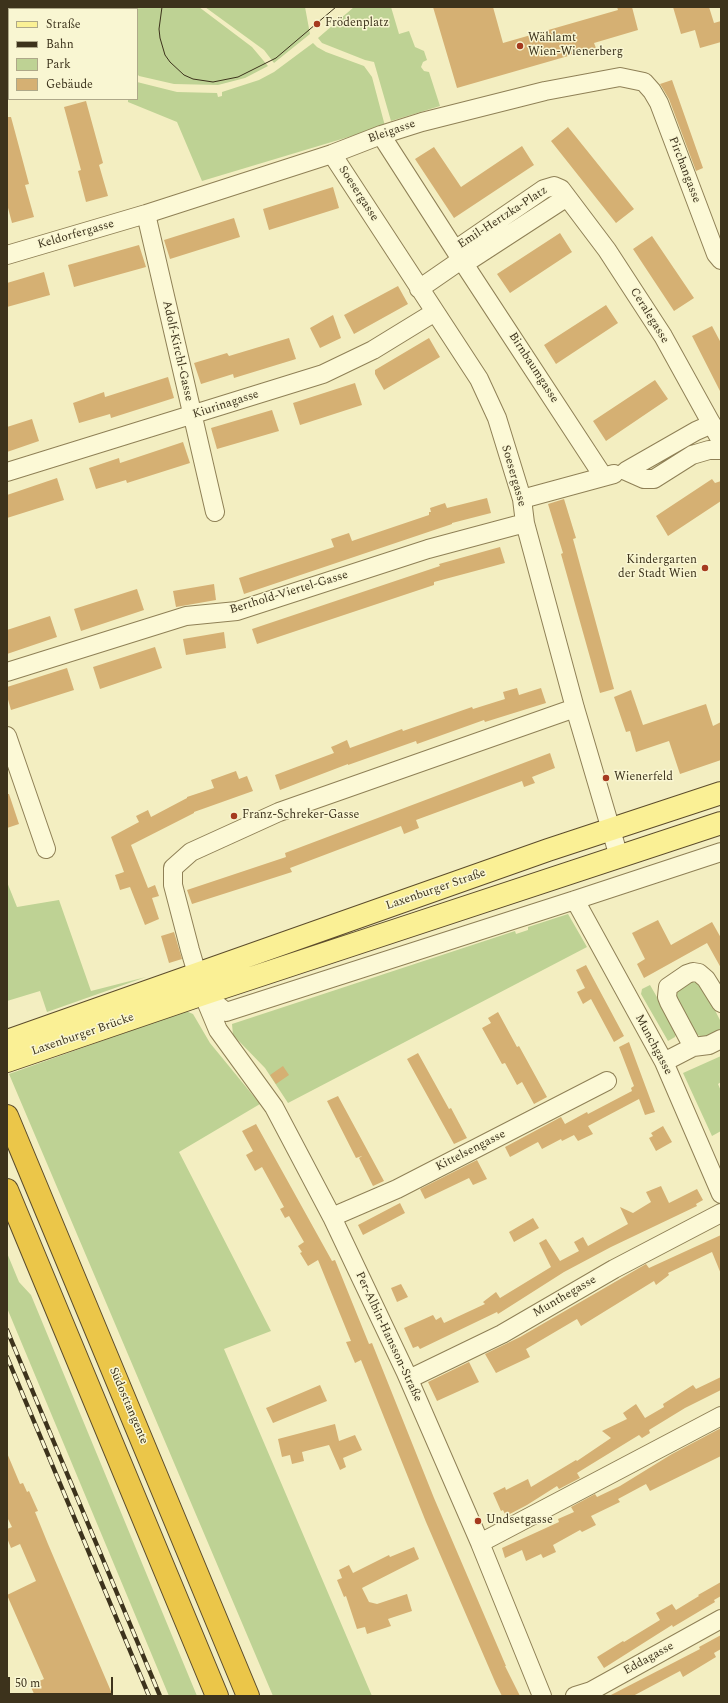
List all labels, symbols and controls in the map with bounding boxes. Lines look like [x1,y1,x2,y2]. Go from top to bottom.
legend [8,8,138,100]
text: Straße [46,15,81,34]
place label: Frödenplatz [325,17,389,31]
marker: Frödenplatz [312,19,322,29]
place label: Wählamt Wien-Wienerberg [528,32,623,60]
text: Bahn [46,35,74,54]
marker: Wählamt Wien-Wienerberg [515,41,525,51]
text: Park [46,55,71,74]
text: Gebäude [46,75,93,94]
street label: Bleigasse [366,117,418,147]
street label: Pirchangasse [665,135,703,205]
street label: Soesergasse [335,164,381,224]
street label: Emil-Hertzka-Platz [456,184,550,252]
street label: Keldorfergasse [36,217,116,253]
street label: Ceralegasse [626,286,672,346]
street label: Adolf-Kirchl-Gasse [158,299,196,403]
street label: Birnbaumgasse [505,330,561,406]
street label: Kiurinagasse [191,388,261,422]
street label: Soesergasse [497,444,529,508]
place label: Kindergarten der Stadt Wien [618,554,697,582]
marker: Kindergarten der Stadt Wien [700,563,710,573]
street label: Berthold-Viertel-Gasse [228,568,350,618]
place label: Wienerfeld [614,771,673,785]
marker: Wienerfeld [601,773,611,783]
place label: Franz-Schreker-Gasse [242,809,359,823]
marker: Franz-Schreker-Gasse [229,811,239,821]
street label: Laxenburger Straße [384,866,488,914]
street label: Laxenburger Brücke [30,1011,136,1059]
street label: Munchgasse [631,1012,675,1078]
street label: Kittelsengasse [434,1127,508,1175]
street label: Per-Albin-Hansson-Straße [352,1270,424,1404]
street label: Munthegasse [531,1273,599,1321]
street label: Südosttangente [105,1365,151,1447]
place label: Undsetgasse [486,1514,553,1528]
marker: Undsetgasse [473,1516,483,1526]
street label: Eddagasse [621,1639,677,1679]
scale bar [10,1669,115,1695]
text: 50 m [15,1674,40,1693]

